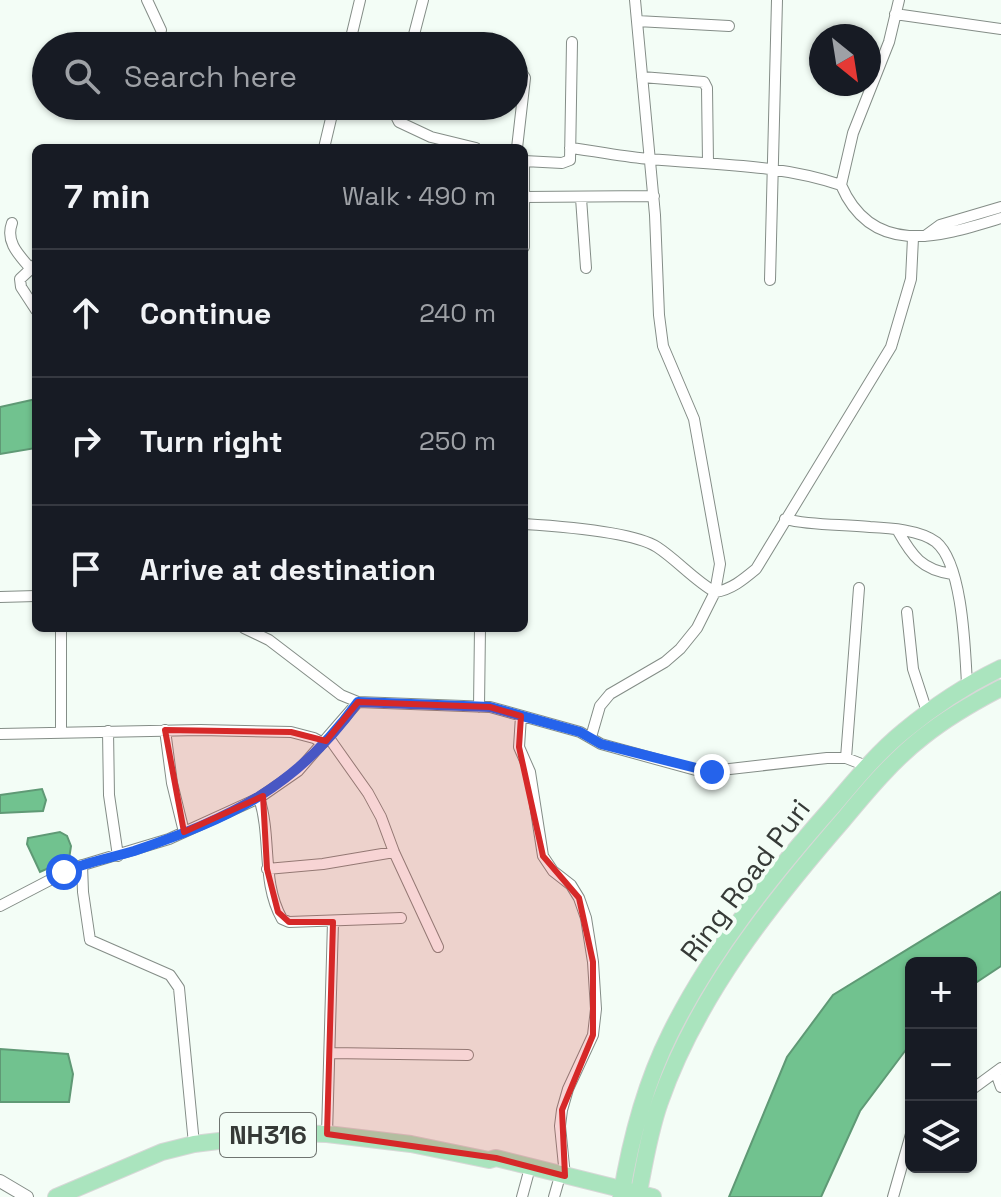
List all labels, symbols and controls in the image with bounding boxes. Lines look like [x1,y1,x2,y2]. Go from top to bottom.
north arrow [809,24,881,96]
search box [32,32,528,120]
icon: search [60,54,104,98]
text: Search here [124,57,297,96]
text: 7 min [64,175,151,218]
text: Walk · 490 m [342,179,496,213]
icon: ahead [64,291,108,335]
text: Continue [140,294,271,333]
text: 240 m [419,296,496,330]
icon: right [64,419,108,463]
text: Turn right [140,422,283,461]
text: 250 m [419,424,496,458]
icon: arrive [64,547,108,591]
text: Arrive at destination [140,550,436,589]
route end [694,754,730,790]
street label: Ring Road Puri [672,792,818,968]
route start [46,854,82,890]
map controls [905,957,977,1173]
button: + [905,957,977,1029]
button: − [905,1029,977,1101]
button: layers [905,1101,977,1173]
road number: NH316 [220,1113,316,1157]

